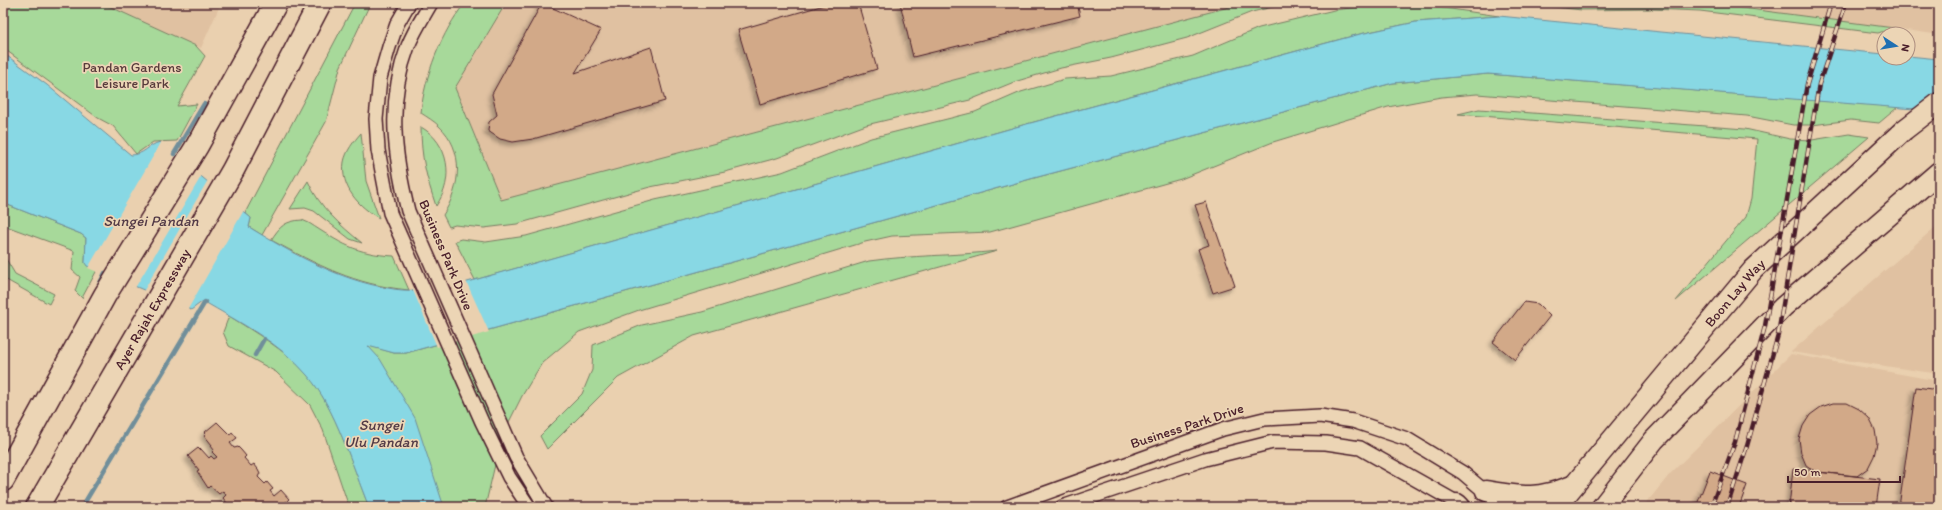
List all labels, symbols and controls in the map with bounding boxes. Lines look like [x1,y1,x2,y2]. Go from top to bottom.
north arrow [1876,26,1916,66]
text: N [1898,43,1912,53]
park label: Pandan Gardens Leisure Park [82,59,182,92]
street label: Business Park Drive [415,197,477,313]
water label: Sungei Pandan [103,212,199,230]
street label: Ayer Rajah Expressway [110,245,194,372]
street label: Boon Lay Way [1701,255,1769,330]
street label: Business Park Drive [1128,400,1246,452]
water label: Sungei Ulu Pandan [344,416,419,451]
scale bar [1788,458,1900,484]
text: 50 m [1794,465,1820,479]

